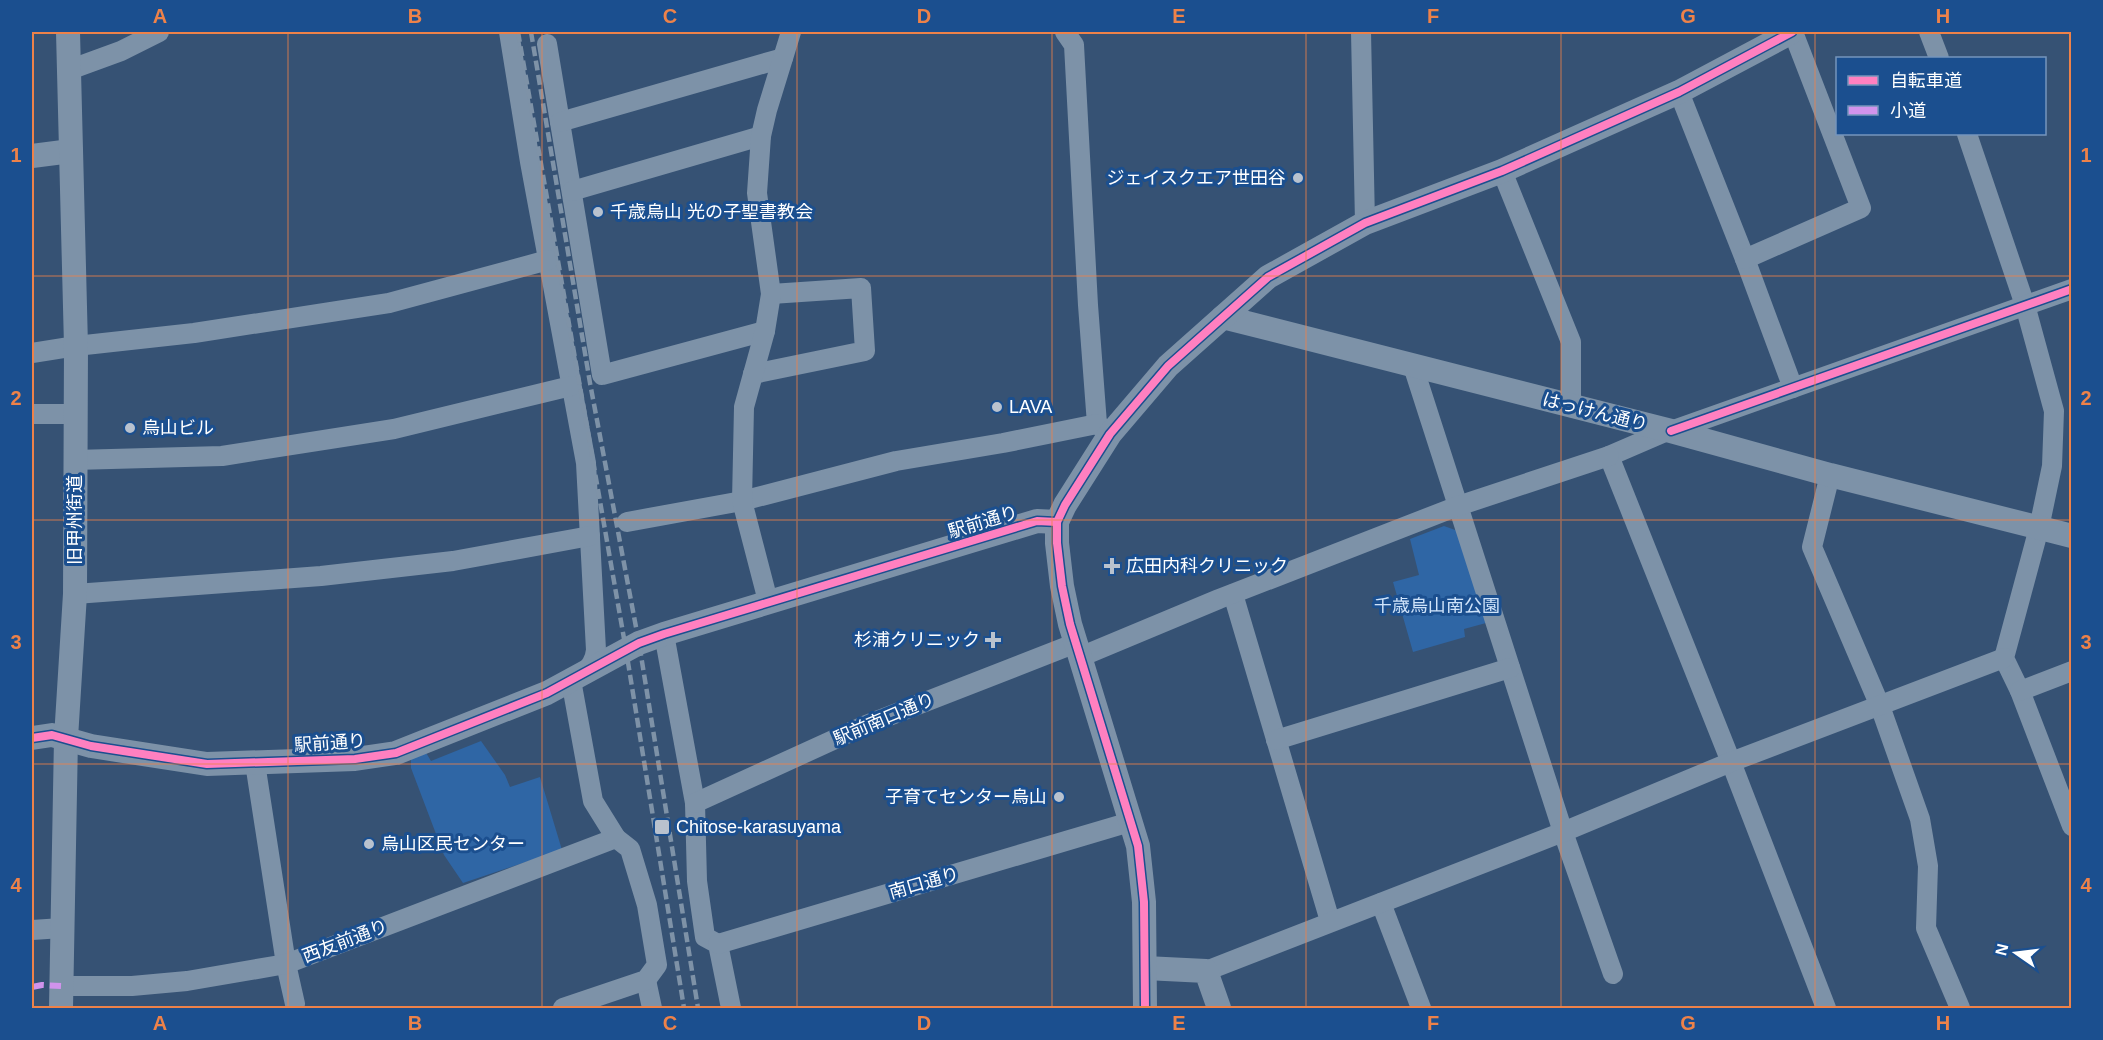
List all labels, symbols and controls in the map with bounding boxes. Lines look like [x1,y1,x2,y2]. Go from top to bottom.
text: A [153,5,167,27]
text: B [408,5,422,27]
text: C [663,5,677,27]
text: D [917,5,931,27]
text: E [1172,5,1186,27]
text: F [1427,5,1439,27]
text: G [1680,5,1696,27]
text: H [1936,5,1950,27]
legend [1836,57,2046,135]
text: 自転車道 [1890,71,1962,91]
text: 小道 [1890,101,1926,121]
text: 1 [10,144,22,166]
text: 1 [2080,144,2092,166]
place label: ジェイスクエア世田谷 [1107,168,1286,188]
marker: ジェイスクエア世田谷 [1291,171,1305,185]
place label: 千歳烏山 光の子聖書教会 [610,202,813,222]
marker: 千歳烏山 光の子聖書教会 [591,205,605,219]
text: 2 [10,387,22,409]
text: 2 [2080,387,2092,409]
street label: はっけん通り [1540,389,1650,435]
place label: LAVA [1009,397,1052,417]
marker: LAVA [990,400,1004,414]
place label: 烏山ビル [142,418,214,438]
marker: 烏山ビル [123,421,137,435]
street label: 旧甲州街道 [65,475,85,565]
street label: 駅前通り [946,502,1020,542]
place label: 広田内科クリニック [1126,556,1288,576]
marker: 広田内科クリニック [1103,557,1121,575]
park label: 千歳烏山南公園 [1374,596,1500,616]
place label: 杉浦クリニック [854,630,980,650]
text: 3 [10,631,22,653]
marker: 杉浦クリニック [984,631,1002,649]
text: 3 [2080,631,2092,653]
street label: 駅前南口通り [830,689,938,749]
street label: 駅前通り [293,731,367,755]
place label: 子育てセンター烏山 [885,787,1047,807]
marker: 子育てセンター烏山 [1052,790,1066,804]
place label: Chitose-karasuyama [676,817,842,837]
marker: Chitose-karasuyama [653,818,671,836]
place label: 烏山区民センター [381,834,525,854]
marker: 烏山区民センター [362,837,376,851]
street label: 南口通り [887,863,961,903]
text: 4 [10,874,22,896]
text: 4 [2080,874,2092,896]
street label: 西友前通り [299,916,391,966]
north arrow [1986,923,2046,983]
text: N [1992,942,2012,957]
text: A [153,1012,167,1034]
text: B [408,1012,422,1034]
text: C [663,1012,677,1034]
text: D [917,1012,931,1034]
text: E [1172,1012,1186,1034]
text: F [1427,1012,1439,1034]
text: G [1680,1012,1696,1034]
text: H [1936,1012,1950,1034]

